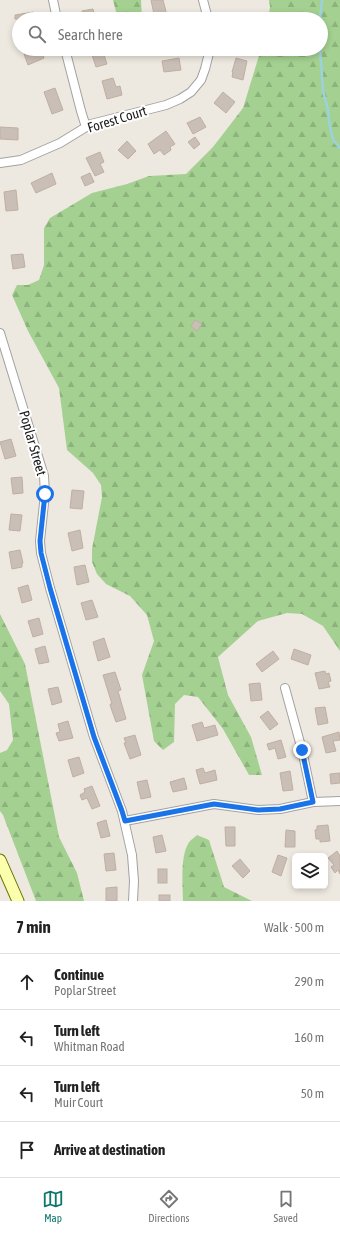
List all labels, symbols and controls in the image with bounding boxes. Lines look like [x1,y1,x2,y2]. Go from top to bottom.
search box [12,12,328,56]
icon: search [26,23,48,45]
text: Search here [58,26,123,43]
street label: Forest Court [86,102,148,136]
street label: Poplar Street [16,409,50,477]
route start [36,485,54,503]
route end [293,741,311,759]
map controls [292,853,328,889]
button: layers [292,853,328,889]
text: 7 min [16,917,51,937]
text: Walk · 500 m [264,920,324,935]
text: Continue [54,966,104,983]
icon: ahead [16,971,38,993]
text: 290 m [295,974,324,989]
text: Poplar Street [54,983,116,998]
text: Turn left [54,1022,100,1039]
icon: left [16,1027,38,1049]
text: 160 m [295,1030,324,1045]
text: Whitman Road [54,1039,125,1054]
text: Turn left [54,1078,100,1095]
icon: left [16,1083,38,1105]
text: 50 m [301,1086,324,1101]
text: Muir Court [54,1095,103,1110]
icon: arrive [16,1139,38,1161]
text: Arrive at destination [54,1141,165,1158]
tab: Map [42,1188,64,1224]
tab: Directions [148,1188,189,1224]
tab: Saved [274,1188,298,1224]

